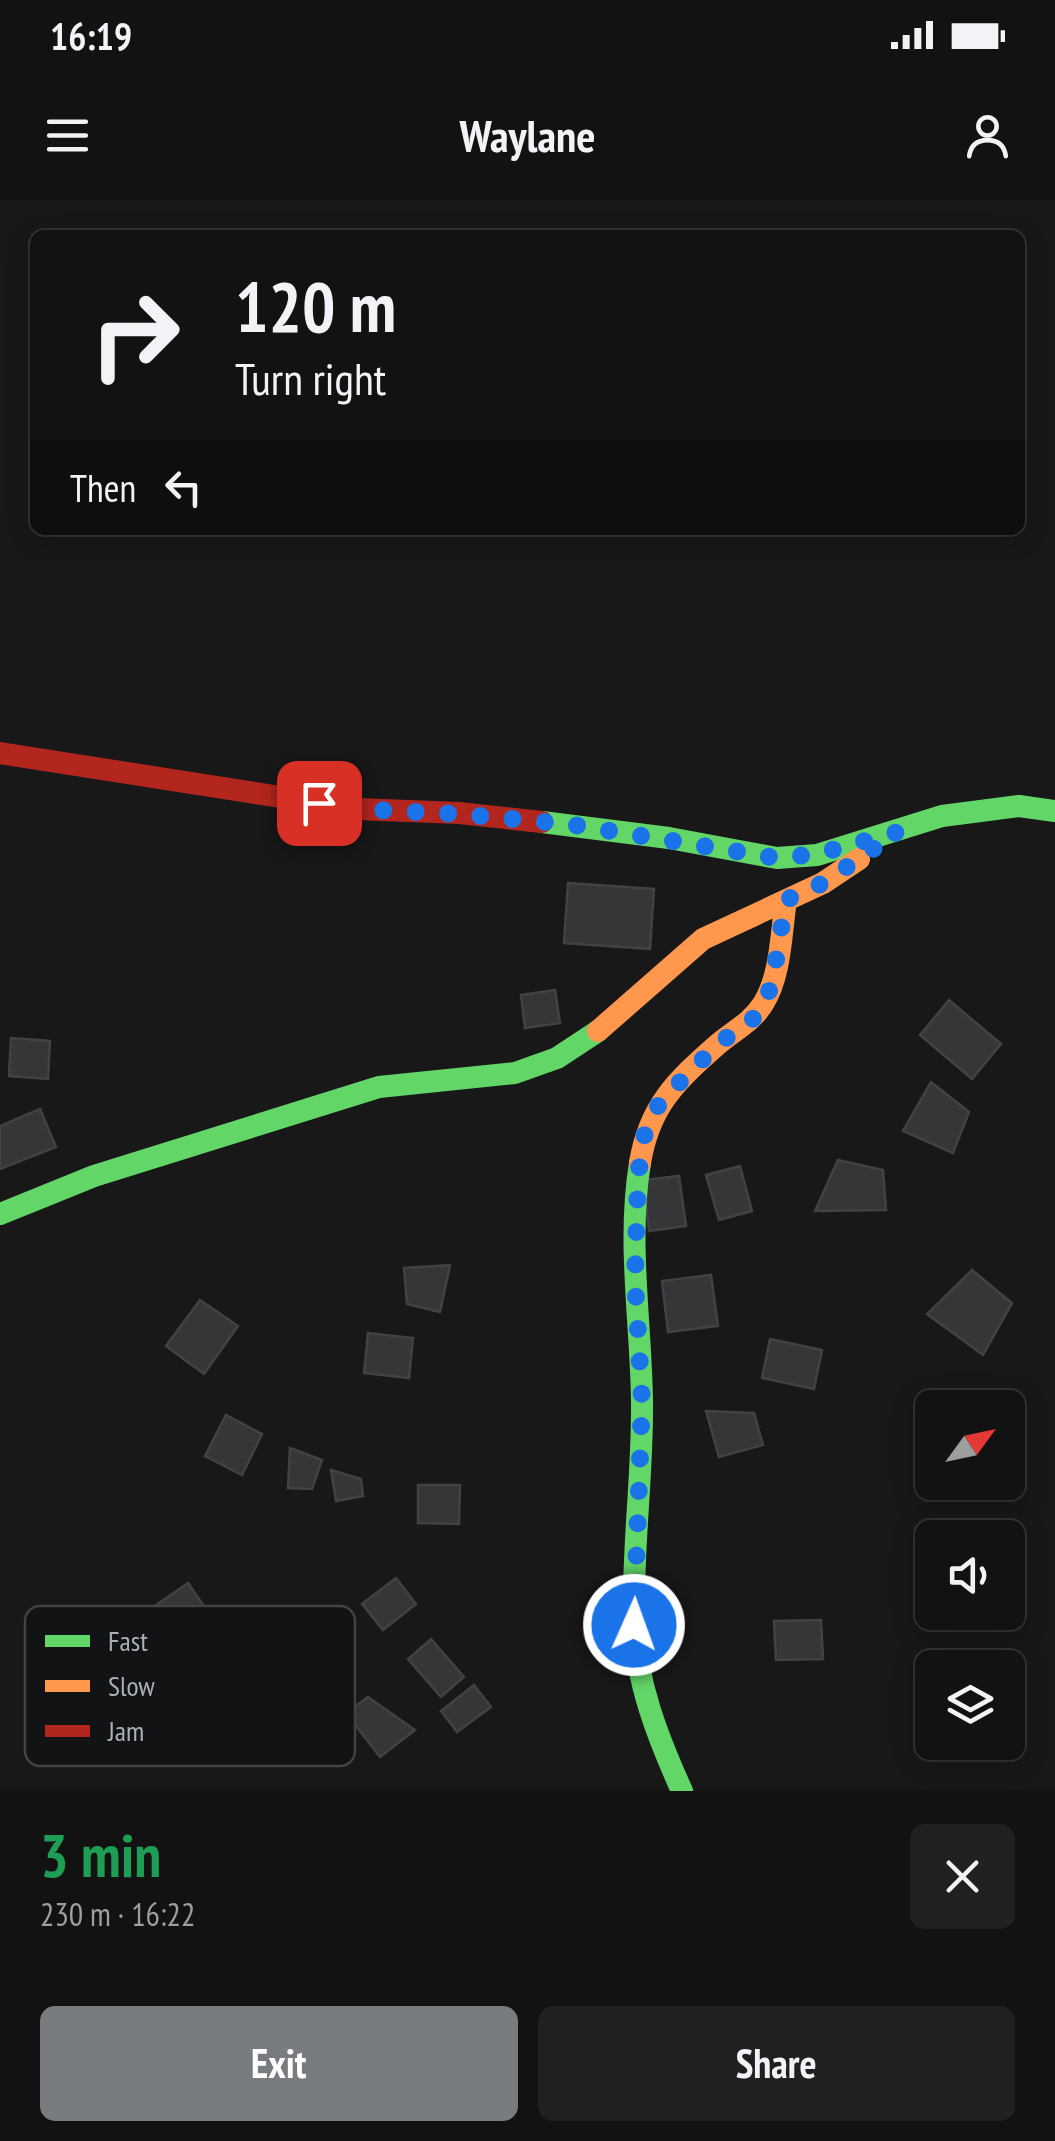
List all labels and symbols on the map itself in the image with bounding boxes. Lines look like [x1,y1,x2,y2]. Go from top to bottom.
pin [277,761,362,846]
north arrow [915,1390,1025,1500]
position arrow [582,1573,686,1677]
legend [25,1606,355,1766]
text: Fast [108,1622,148,1659]
text: Slow [108,1667,155,1704]
text: Jam [107,1712,144,1749]

